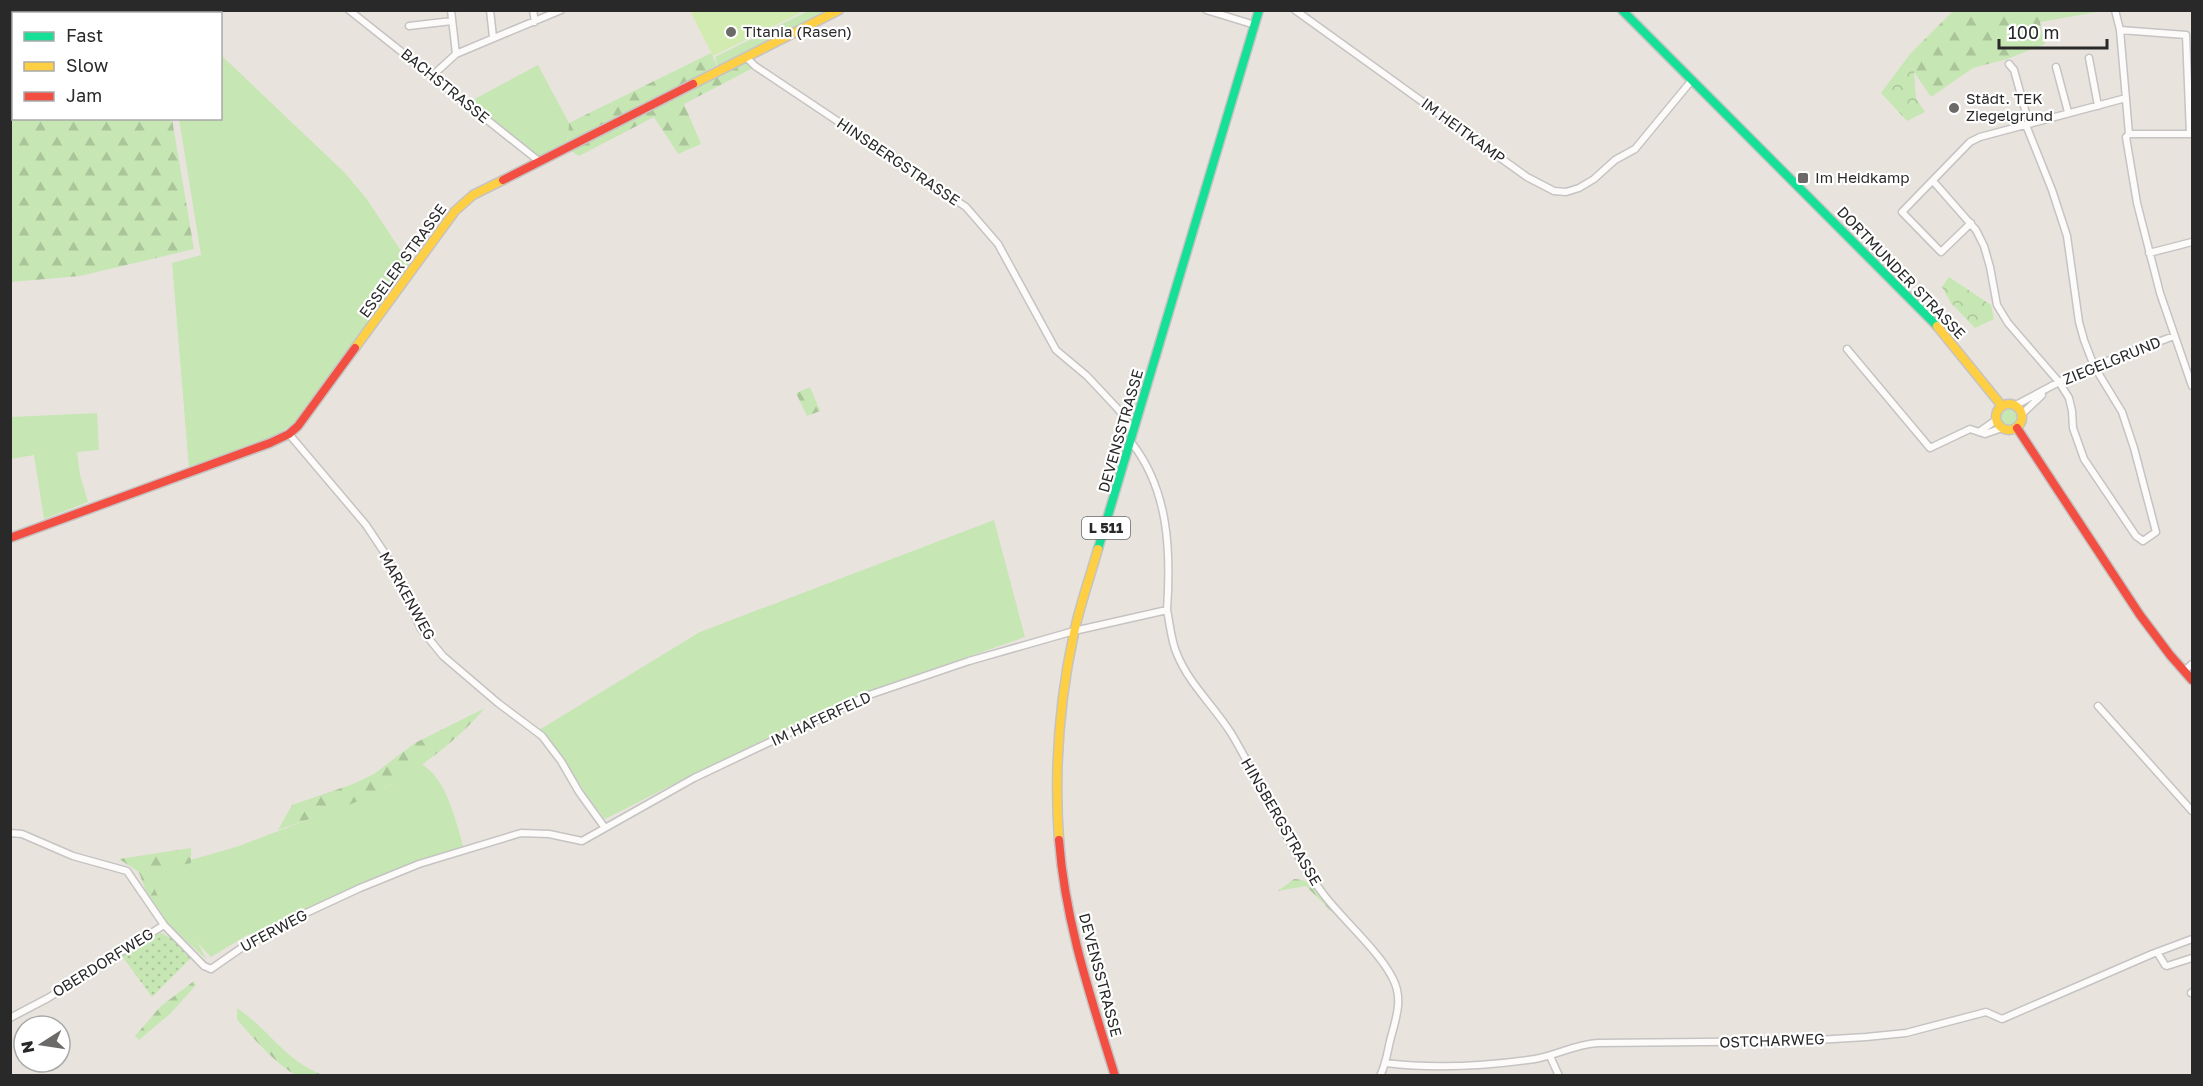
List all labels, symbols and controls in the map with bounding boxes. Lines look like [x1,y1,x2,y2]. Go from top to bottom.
legend [12,12,222,120]
scale bar [1999,12,2107,50]
text: 100 m [2008,21,2059,43]
place label: Titania (Rasen) [743,22,852,40]
text: Fast [66,24,103,46]
marker: Titania (Rasen) [724,25,738,39]
street label: BACHSTRASSE [398,44,493,126]
text: Slow [66,54,109,76]
text: Jam [66,84,102,106]
place label: Städt. TEK Ziegelgrund [1966,89,2053,124]
street label: IM HEITKAMP [1418,94,1509,167]
marker: Städt. TEK Ziegelgrund [1947,101,1961,115]
street label: HINSBERGSTRASSE [834,113,963,209]
place label: Im Heidkamp [1815,168,1909,186]
marker: Im Heidkamp [1796,171,1810,185]
street label: ESSELER STRASSE [355,200,450,321]
street label: DORTMUNDER STRASSE [1834,202,1970,342]
street label: ZIEGELGRUND [2060,332,2163,388]
street label: DEVENSSTRASSE [1094,367,1146,494]
road number: L 511 [1082,517,1130,539]
street label: MARKENWEG [376,548,440,643]
street label: IM HAFERFELD [768,687,873,749]
street label: HINSBERGSTRASSE [1238,755,1326,888]
street label: UFERWEG [237,905,310,955]
street label: DEVENSSTRASSE [1076,911,1126,1039]
street label: OBERDORFWEG [49,924,156,1000]
north arrow [12,1014,72,1074]
street label: OSTCHARWEG [1719,1029,1825,1051]
text: N [16,1039,38,1055]

